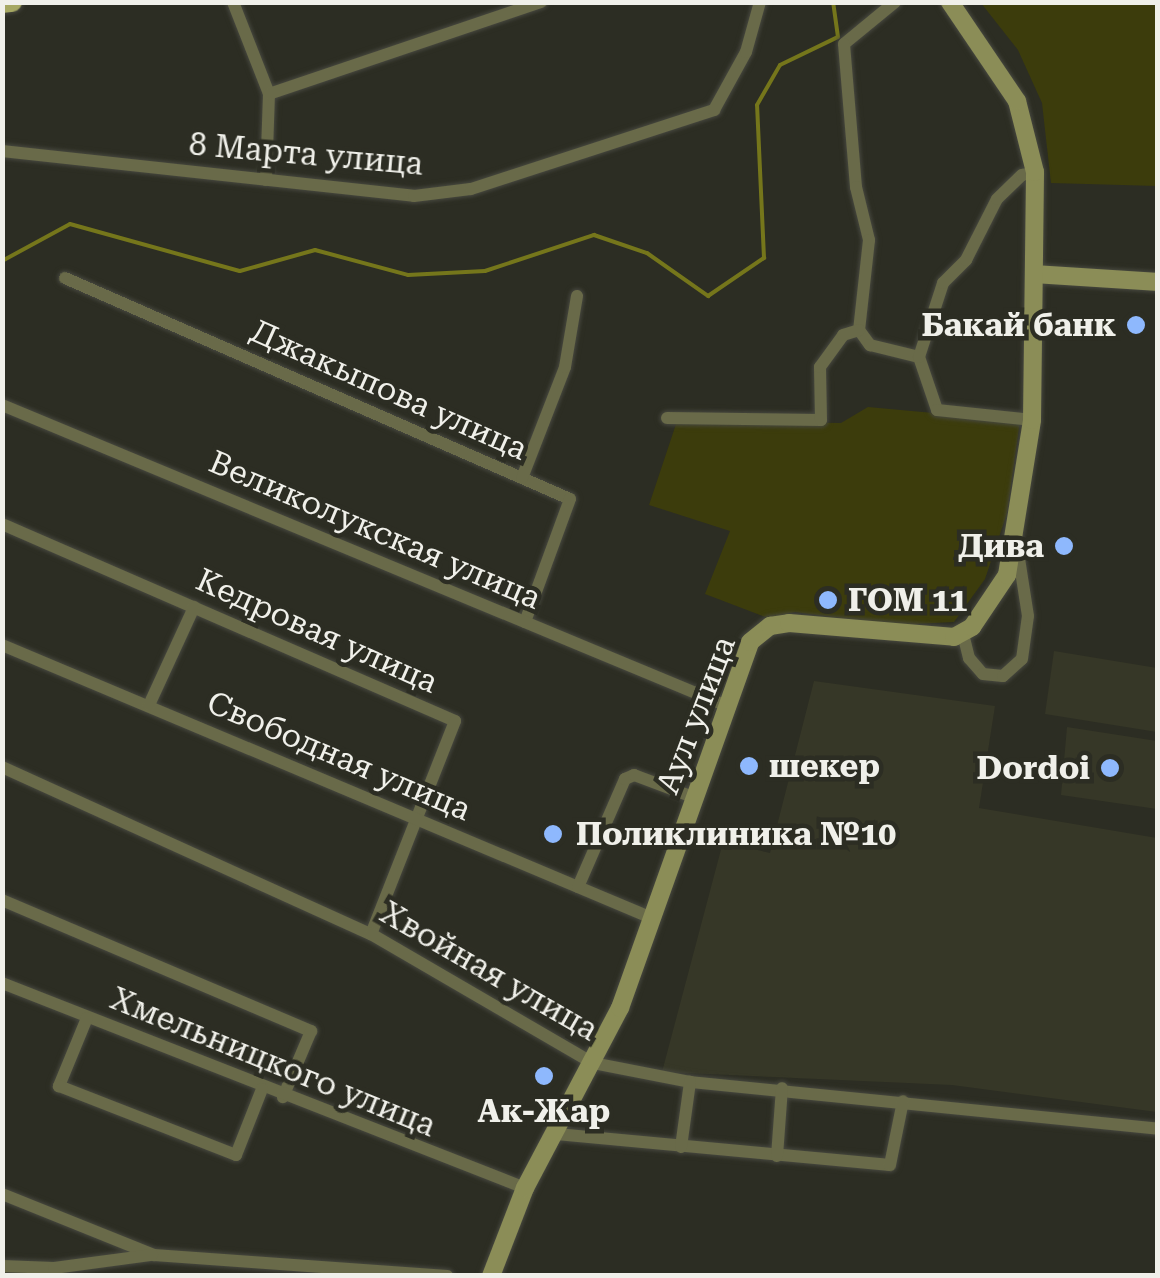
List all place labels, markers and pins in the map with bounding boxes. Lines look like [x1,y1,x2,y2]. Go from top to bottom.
place label: Бакай банк [922,306,1116,344]
marker: Бакай банк [1125,314,1147,336]
place label: Дива [958,527,1044,565]
marker: Дива [1053,535,1075,557]
place label: ГОМ 11 [848,581,968,619]
marker: ГОМ 11 [817,589,839,611]
place label: шекер [769,747,880,785]
place label: Dordoi [976,749,1090,787]
marker: шекер [738,755,760,777]
marker: Dordoi [1099,757,1121,779]
place label: Поликлиника №10 [576,815,896,853]
marker: Поликлиника №10 [540,821,566,847]
marker: Ак-Жар [533,1065,555,1087]
place label: Ак-Жар [478,1092,610,1130]

